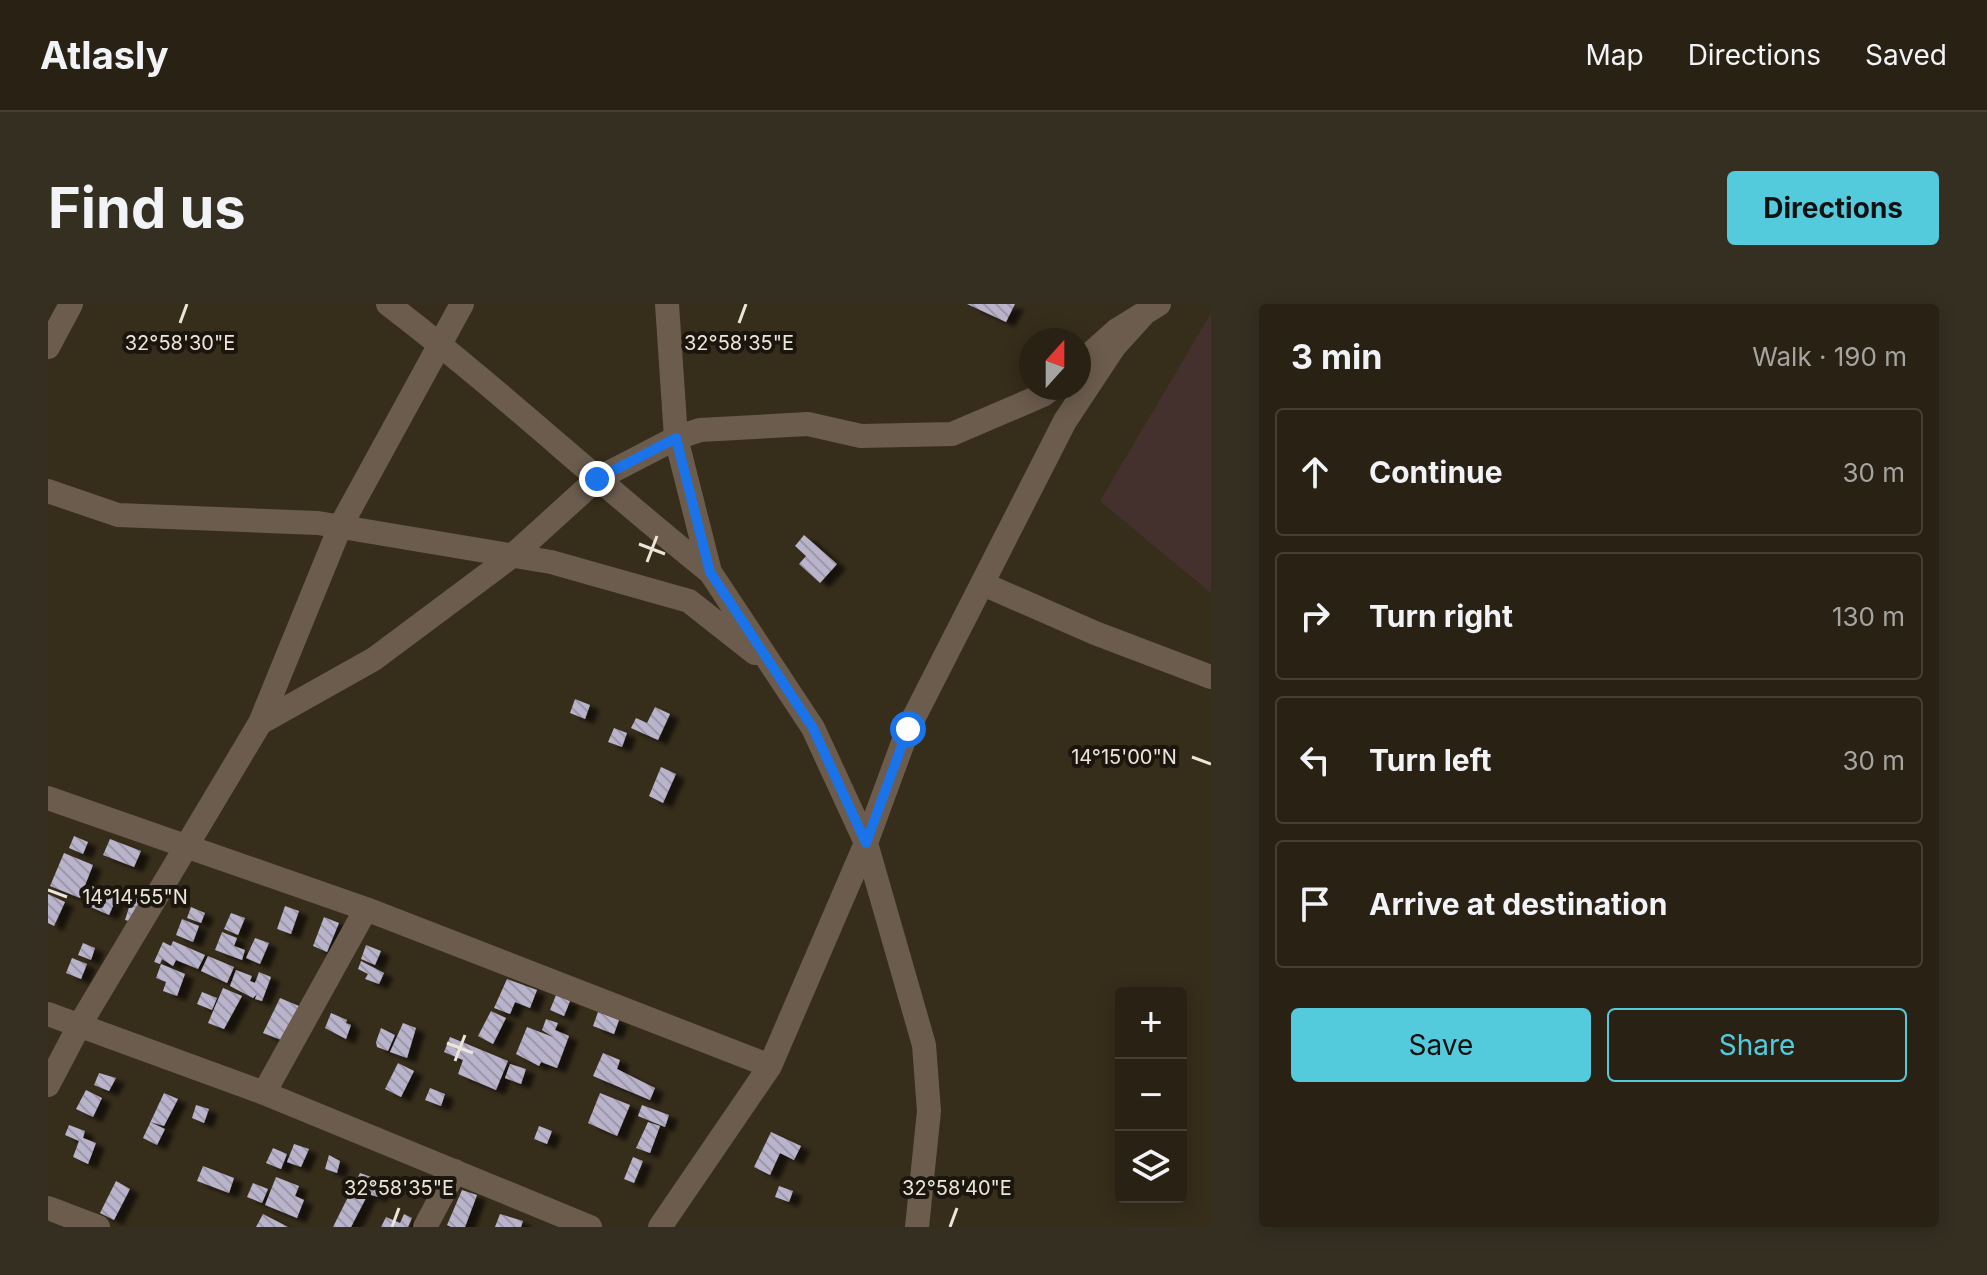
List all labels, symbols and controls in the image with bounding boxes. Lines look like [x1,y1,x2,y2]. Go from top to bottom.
text: Atlasly [40,32,169,78]
text: Map [1585,38,1644,72]
text: Directions [1688,38,1821,72]
text: Saved [1865,38,1947,72]
button: Directions [1727,171,1939,245]
text: Find us [48,174,246,242]
north arrow [1019,328,1091,400]
text: 32°58'30"E [125,331,235,355]
text: 32°58'35"E [684,331,794,355]
text: 3 min [1291,336,1382,377]
text: Walk · 190 m [1752,341,1907,372]
icon: ahead [1293,450,1337,494]
text: Continue [1369,454,1503,490]
text: 30 m [1842,457,1905,488]
route end [579,461,615,497]
icon: right [1293,594,1337,638]
text: Turn right [1369,598,1513,634]
text: 130 m [1832,601,1905,632]
route start [890,711,926,747]
icon: left [1293,738,1337,782]
text: Turn left [1369,742,1491,778]
text: 14°15'00"N [1071,745,1177,769]
text: 30 m [1842,745,1905,776]
icon: arrive [1293,882,1337,926]
text: 14°14'55"N [82,885,188,909]
text: Arrive at destination [1369,886,1667,922]
map controls [1115,987,1187,1203]
button: + [1115,987,1187,1059]
button: Save [1291,1008,1591,1082]
button: Share [1607,1008,1907,1082]
button: − [1115,1059,1187,1131]
button: layers [1115,1131,1187,1203]
text: 32°58'35"E [344,1176,454,1200]
text: 32°58'40"E [902,1176,1012,1200]

